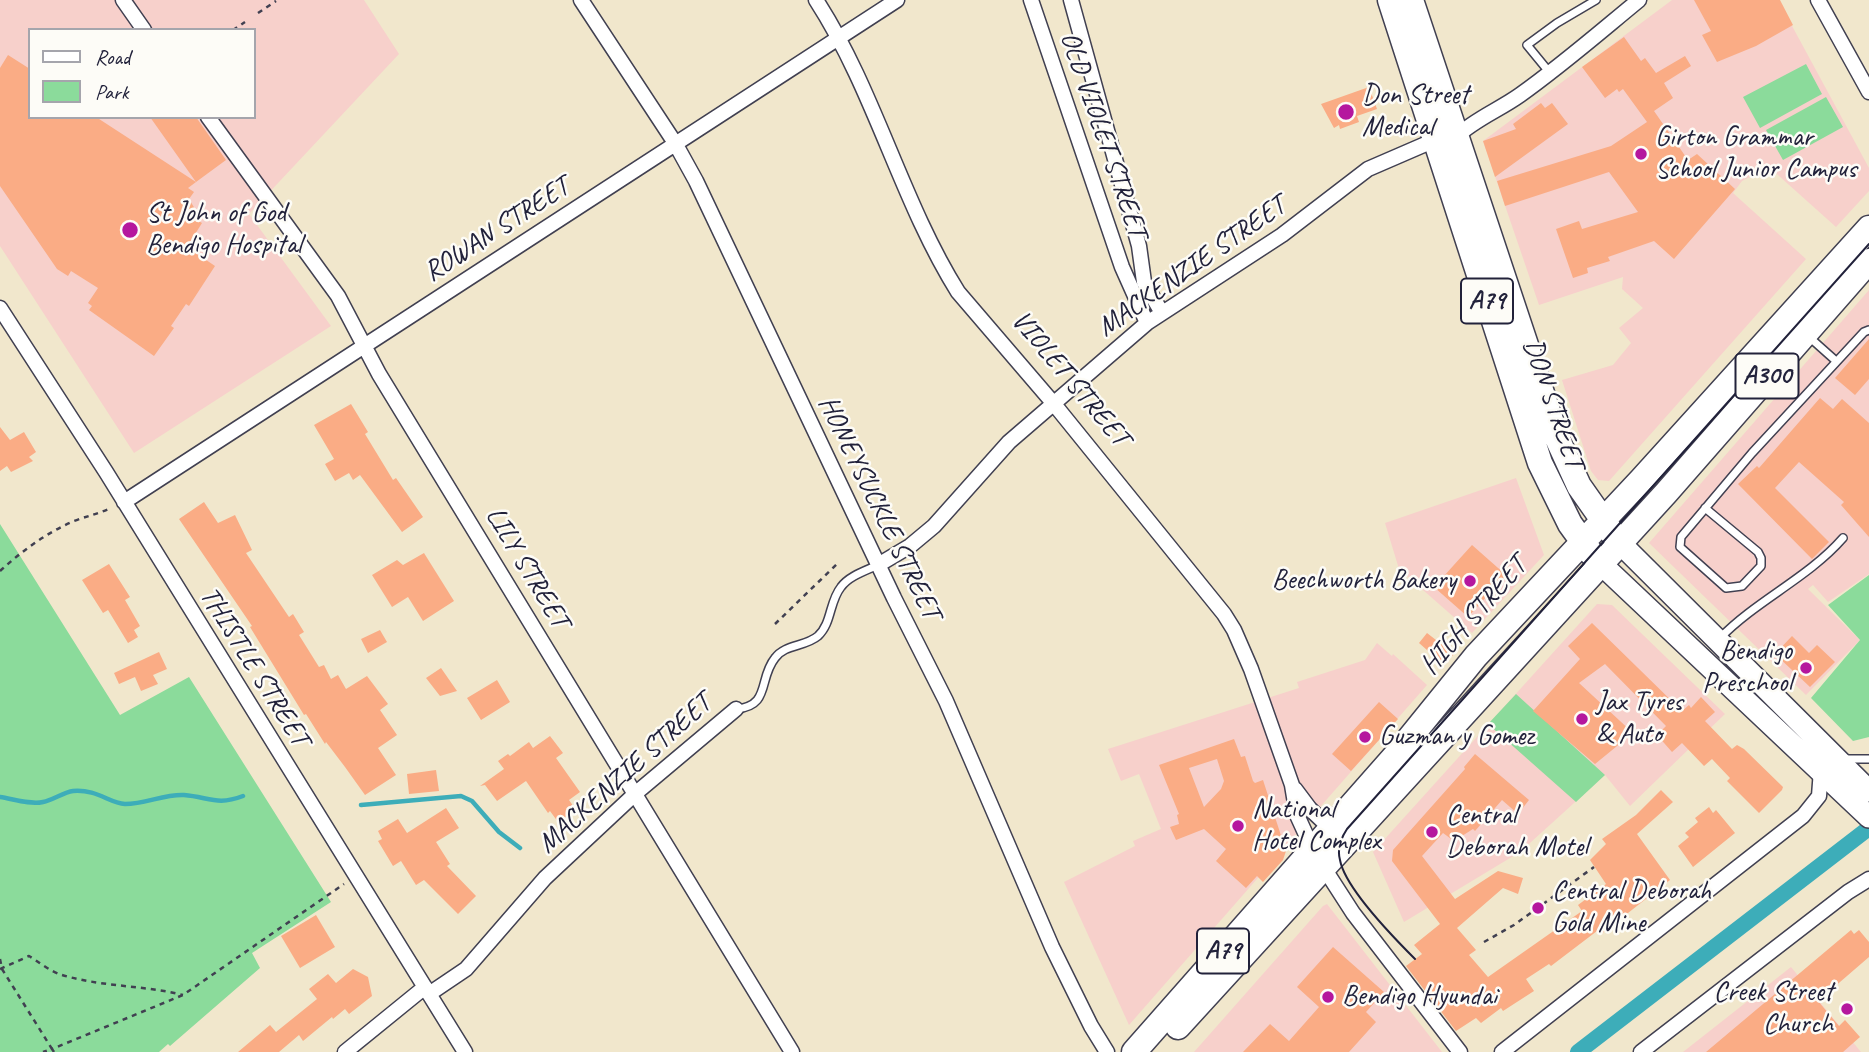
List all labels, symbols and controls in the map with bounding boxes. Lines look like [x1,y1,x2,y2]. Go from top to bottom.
legend [28,28,256,119]
street label: OLD VIOLET STREET [1052,28,1154,242]
text: Road [95,44,130,70]
text: Park [95,79,128,105]
place label: Don Street Medical [1362,79,1469,145]
marker: Don Street Medical [1336,102,1356,122]
place label: Girton Grammar School Junior Campus [1655,121,1857,187]
marker: Girton Grammar School Junior Campus [1633,146,1649,162]
street label: ROWAN STREET [418,170,576,290]
street label: MACKENZIE STREET [1091,189,1293,345]
place label: St John of God Bendigo Hospital [146,197,302,263]
marker: St John of God Bendigo Hospital [120,220,140,240]
road number: A79 [1461,278,1513,324]
street label: VIOLET STREET [1004,304,1136,454]
street label: DON STREET [1515,335,1591,473]
road number: A300 [1736,354,1798,398]
street label: HONEYSUCKLE STREET [810,391,948,625]
street label: LILY STREET [478,501,576,635]
street label: HIGH STREET [1414,550,1534,682]
place label: Beechworth Bakery [1272,564,1456,598]
marker: Beechworth Bakery [1462,573,1478,589]
street label: THISTLE STREET [192,581,316,753]
place label: Bendigo Preschool [1702,635,1792,701]
marker: Bendigo Preschool [1798,660,1814,676]
place label: Jax Tyres & Auto [1596,686,1683,752]
street label: MACKENZIE STREET [531,687,719,861]
marker: Jax Tyres & Auto [1574,711,1590,727]
place label: Guzman y Gomez [1379,720,1534,754]
marker: Guzman y Gomez [1357,729,1373,745]
place label: National Hotel Complex [1252,793,1380,859]
place label: Central Deborah Motel [1446,799,1588,865]
marker: National Hotel Complex [1230,818,1246,834]
marker: Central Deborah Motel [1424,824,1440,840]
place label: Central Deborah Gold Mine [1552,875,1711,941]
marker: Central Deborah Gold Mine [1530,900,1546,916]
road number: A79 [1197,928,1249,974]
place label: Creek Street Church [1714,976,1833,1042]
place label: Bendigo Hyundai [1342,980,1497,1014]
marker: Bendigo Hyundai [1320,989,1336,1005]
marker: Creek Street Church [1839,1001,1855,1017]

